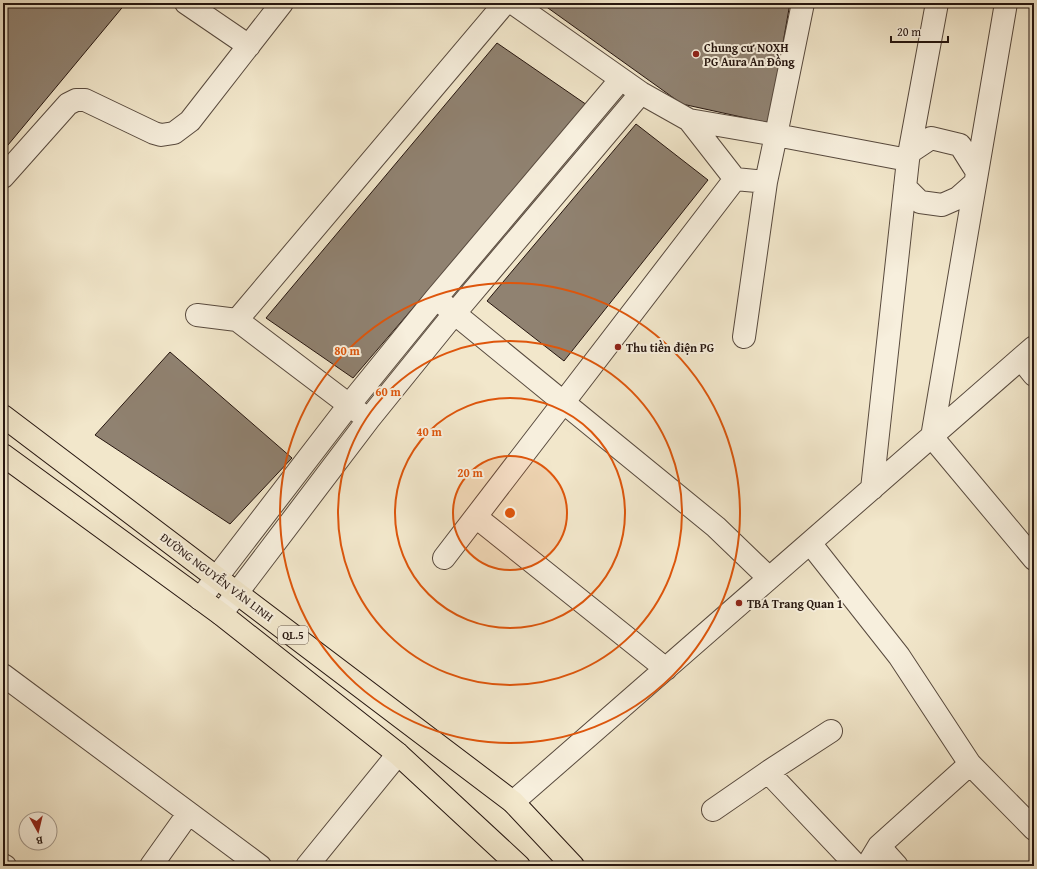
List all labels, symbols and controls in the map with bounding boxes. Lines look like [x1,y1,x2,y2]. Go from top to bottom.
scale bar [891,18,948,44]
text: 20 m [897,23,921,40]
place label: Chung cư NOXH PG Aura An Đồng [704,39,795,70]
marker: Chung cư NOXH PG Aura An Đồng [691,49,701,59]
place label: Thu tiền điện PG [626,339,715,356]
text: 80 m [334,342,360,359]
marker: Thu tiền điện PG [613,342,623,352]
text: 60 m [375,383,401,400]
text: 40 m [416,423,442,440]
text: 20 m [457,464,483,481]
centre of rings [503,506,517,520]
street label: ĐƯỜNG NGUYỄN VĂN LINH [157,528,278,625]
place label: TBA Trang Quan 1 [747,595,843,612]
marker: TBA Trang Quan 1 [734,598,744,608]
road number: QL.5 [278,626,308,644]
north arrow [18,811,58,851]
text: B [35,833,44,849]

